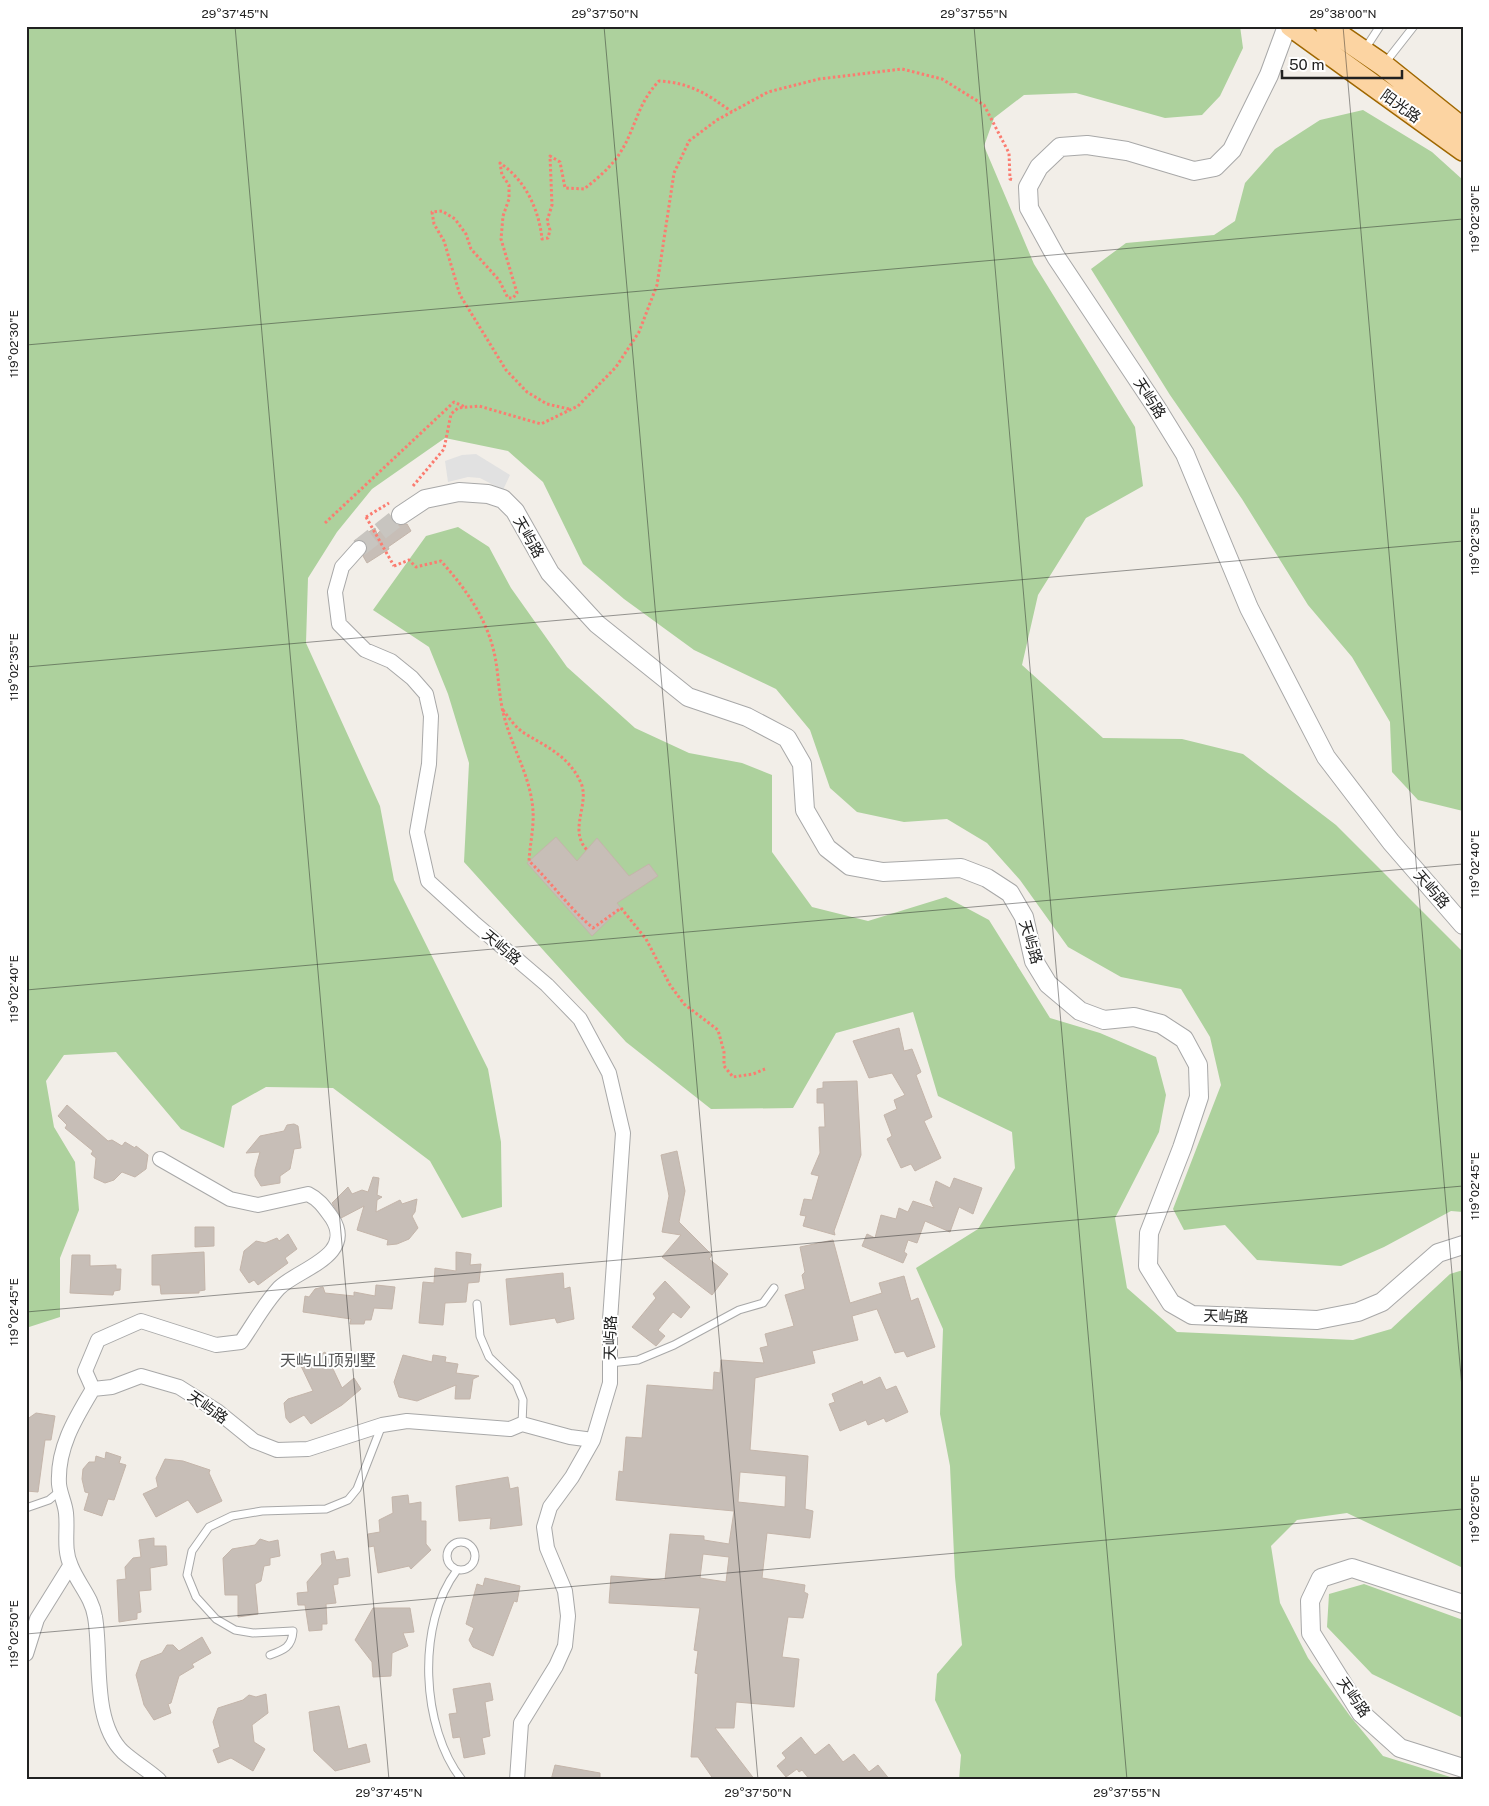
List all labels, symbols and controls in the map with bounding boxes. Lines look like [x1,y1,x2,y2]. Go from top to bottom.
text: 29°37'45"N [201,7,269,21]
text: 29°37'50"N [572,7,638,21]
text: 29°37'55"N [940,7,1008,21]
text: 29°38'00"N [1309,7,1377,21]
scale bar [1282,48,1402,80]
text: 50 m [1289,56,1324,73]
street label: 阳光路 [1378,86,1424,126]
text: 119°02'30"E [1468,185,1482,253]
text: 119°02'30"E [7,310,21,378]
street label: 天屿路 [1131,374,1169,422]
text: 119°02'35"E [1468,507,1482,575]
street label: 天屿路 [510,513,548,561]
text: 119°02'35"E [7,633,21,701]
text: 119°02'40"E [1468,830,1482,898]
street label: 天屿路 [1411,866,1453,912]
street label: 天屿路 [1016,918,1046,966]
street label: 天屿路 [479,926,525,968]
text: 119°02'40"E [7,955,21,1023]
text: 119°02'45"E [1468,1152,1482,1220]
text: 119°02'45"E [7,1278,21,1346]
street label: 天屿路 [1203,1307,1249,1325]
street label: 天屿路 [601,1315,619,1361]
district label: 天屿山顶别墅 [280,1351,376,1370]
street label: 天屿路 [185,1387,231,1427]
text: 119°02'50"E [1468,1475,1482,1543]
text: 119°02'50"E [7,1600,21,1668]
street label: 天屿路 [1334,1674,1374,1720]
text: 29°37'45"N [355,1786,423,1800]
text: 29°37'50"N [725,1786,791,1800]
text: 29°37'55"N [1093,1786,1161,1800]

